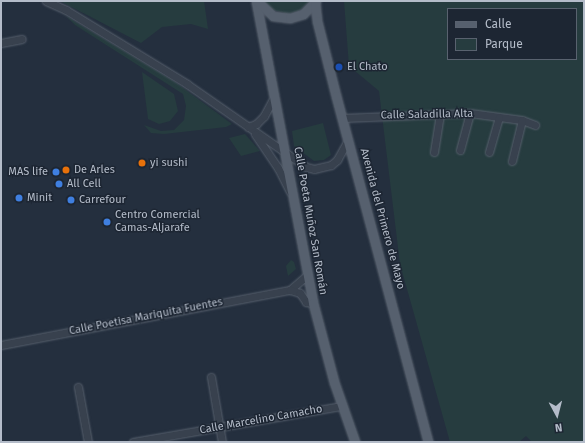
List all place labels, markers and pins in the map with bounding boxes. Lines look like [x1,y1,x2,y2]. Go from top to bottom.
place label: El Chato [347,60,388,74]
marker: El Chato [334,62,344,72]
place label: yi sushi [150,156,188,170]
marker: yi sushi [137,158,147,168]
place label: De Arles [74,163,115,177]
place label: MAS life [8,165,48,179]
marker: De Arles [61,165,71,175]
marker: MAS life [51,167,61,177]
place label: All Cell [67,177,101,191]
marker: All Cell [54,179,64,189]
place label: Minit [27,191,52,205]
marker: Minit [14,193,24,203]
place label: Carrefour [79,193,126,207]
marker: Carrefour [66,195,76,205]
place label: Centro Comercial Camas-Aljarafe [115,209,200,235]
marker: Centro Comercial Camas-Aljarafe [102,217,112,227]

